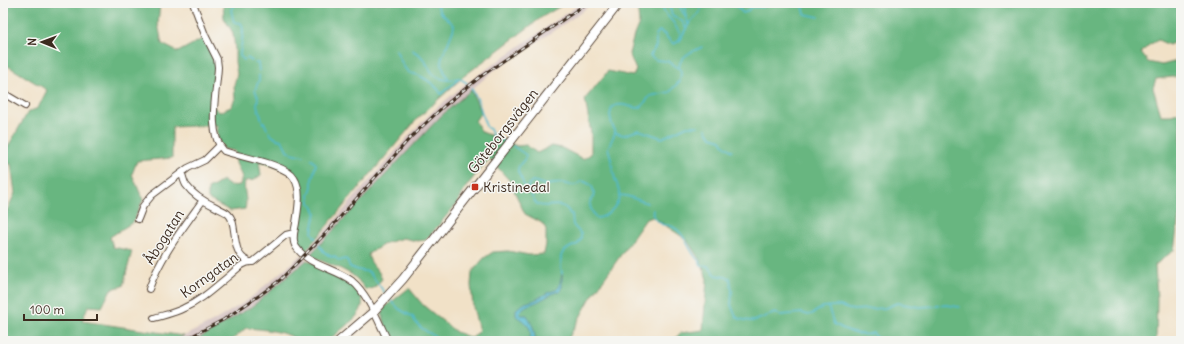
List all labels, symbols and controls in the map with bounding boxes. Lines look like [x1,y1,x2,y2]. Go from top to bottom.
north arrow [22,22,62,62]
text: N [25,38,39,46]
street label: Göteborgsvägen [464,85,542,177]
place label: Kristinedal [483,178,550,196]
marker: Kristinedal [470,182,480,192]
street label: Åbogatan [140,206,188,268]
street label: Korngatan [177,248,241,302]
scale bar [24,296,97,322]
text: 100 m [30,302,64,317]

